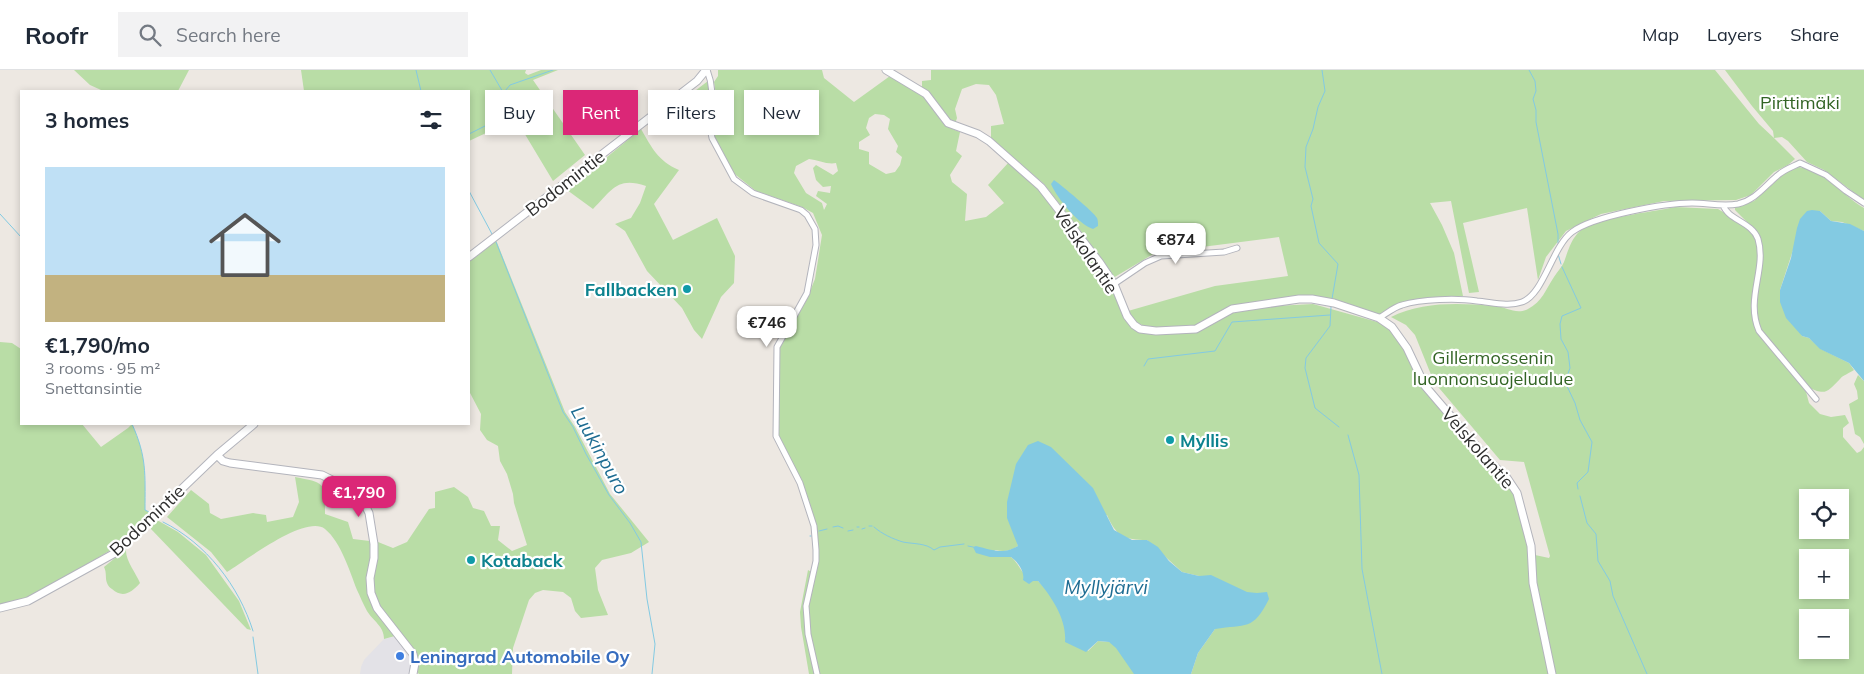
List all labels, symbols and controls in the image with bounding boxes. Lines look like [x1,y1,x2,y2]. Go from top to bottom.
search box [118,12,468,57]
text: Roofr [25,20,88,50]
icon: search [136,21,164,49]
text: Search here [176,23,281,47]
text: Map [1642,23,1679,46]
text: Layers [1707,23,1762,46]
text: Share [1790,23,1839,46]
chip: Buy [485,90,553,135]
chip: Rent [563,90,638,135]
chip: Filters [648,90,734,135]
chip: New [744,90,819,135]
park label: Pirttimäki [1760,91,1840,114]
icon: filters [417,106,445,134]
text: 3 homes [45,107,129,133]
street label: Bodomintie [521,145,609,221]
icon: home [200,200,290,290]
street label: Velskolantie [1049,202,1123,298]
pin: €874 [1146,222,1206,265]
text: €874 [1157,229,1195,249]
place label: Fallbacken [585,278,677,301]
marker: Fallbacken [681,283,693,295]
pin: €746 [737,306,797,348]
text: €746 [748,312,786,332]
text: €1,790/mo [45,332,150,358]
park label: Gillermossenin luonnonsuojelualue [1413,346,1573,390]
text: 3 rooms · 95 m² [45,358,160,378]
text: Snettansintie [45,378,142,398]
water label: Luukinpuro [566,402,634,499]
street label: Velskolantie [1437,403,1519,493]
place label: Myllis [1180,429,1229,452]
marker: Myllis [1164,434,1176,446]
pin: €1,790 [318,476,400,518]
street label: Bodomintie [105,479,189,561]
text: €1,790 [333,482,385,502]
map controls [1799,489,1849,659]
button: locate [1799,489,1849,539]
place label: Kotaback [481,549,564,572]
button: + [1799,549,1849,599]
marker: Kotaback [465,554,477,566]
water label: Myllyjärvi [1064,575,1148,599]
button: − [1799,609,1849,659]
place label: Leningrad Automobile Oy [410,645,630,668]
marker: Leningrad Automobile Oy [394,650,406,662]

